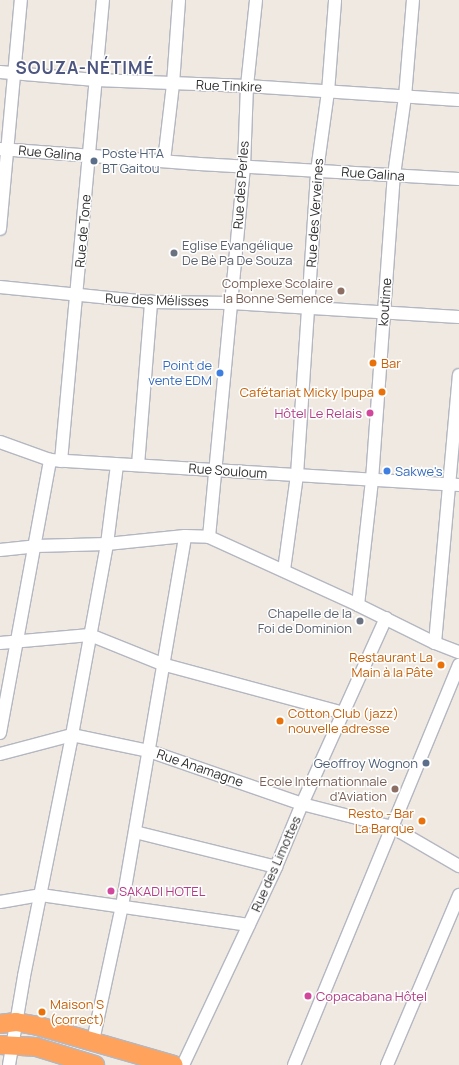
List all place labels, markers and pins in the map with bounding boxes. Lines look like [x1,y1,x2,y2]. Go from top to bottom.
place label: Poste HTA BT Gaitou [102,146,164,177]
marker: Poste HTA BT Gaitou [89,156,99,166]
place label: Eglise Evangélique De Bè Pa De Souza [182,238,293,269]
marker: Eglise Evangélique De Bè Pa De Souza [169,248,179,258]
place label: Complexe Scolaire la Bonne Semence [222,276,333,307]
marker: Complexe Scolaire la Bonne Semence [336,286,346,296]
place label: Bar [381,355,401,371]
place label: Point de vente EDM [148,358,212,389]
marker: Bar [368,358,378,368]
marker: Point de vente EDM [215,368,225,378]
place label: Cafétariat Micky Ipupa [240,384,374,400]
marker: Cafétariat Micky Ipupa [377,387,387,397]
place label: Hôtel Le Relais [274,405,362,421]
marker: Hôtel Le Relais [365,408,375,418]
place label: Sakwe's [395,463,443,479]
marker: Sakwe's [382,466,392,476]
place label: Chapelle de la Foi de Dominion [258,606,352,637]
marker: Chapelle de la Foi de Dominion [355,616,365,626]
place label: Restaurant La Main à la Pâte [349,650,433,681]
marker: Restaurant La Main à la Pâte [436,660,446,670]
place label: Cotton Club (jazz) nouvelle adresse [288,706,399,737]
marker: Cotton Club (jazz) nouvelle adresse [275,716,285,726]
place label: Geoffroy Wognon [314,755,418,771]
marker: Geoffroy Wognon [421,758,431,768]
place label: Ecole Internationnale d'Aviation [260,774,387,805]
marker: Ecole Internationnale d'Aviation [390,784,400,794]
place label: Resto - Bar La Barque [348,806,414,837]
marker: Resto - Bar La Barque [417,816,427,826]
place label: SAKADI HOTEL [119,883,205,899]
marker: SAKADI HOTEL [106,886,116,896]
place label: Copacabana Hôtel [316,988,427,1004]
marker: Copacabana Hôtel [303,991,313,1001]
place label: Maison S (correct) [50,997,104,1028]
marker: Maison S (correct) [37,1007,47,1017]

